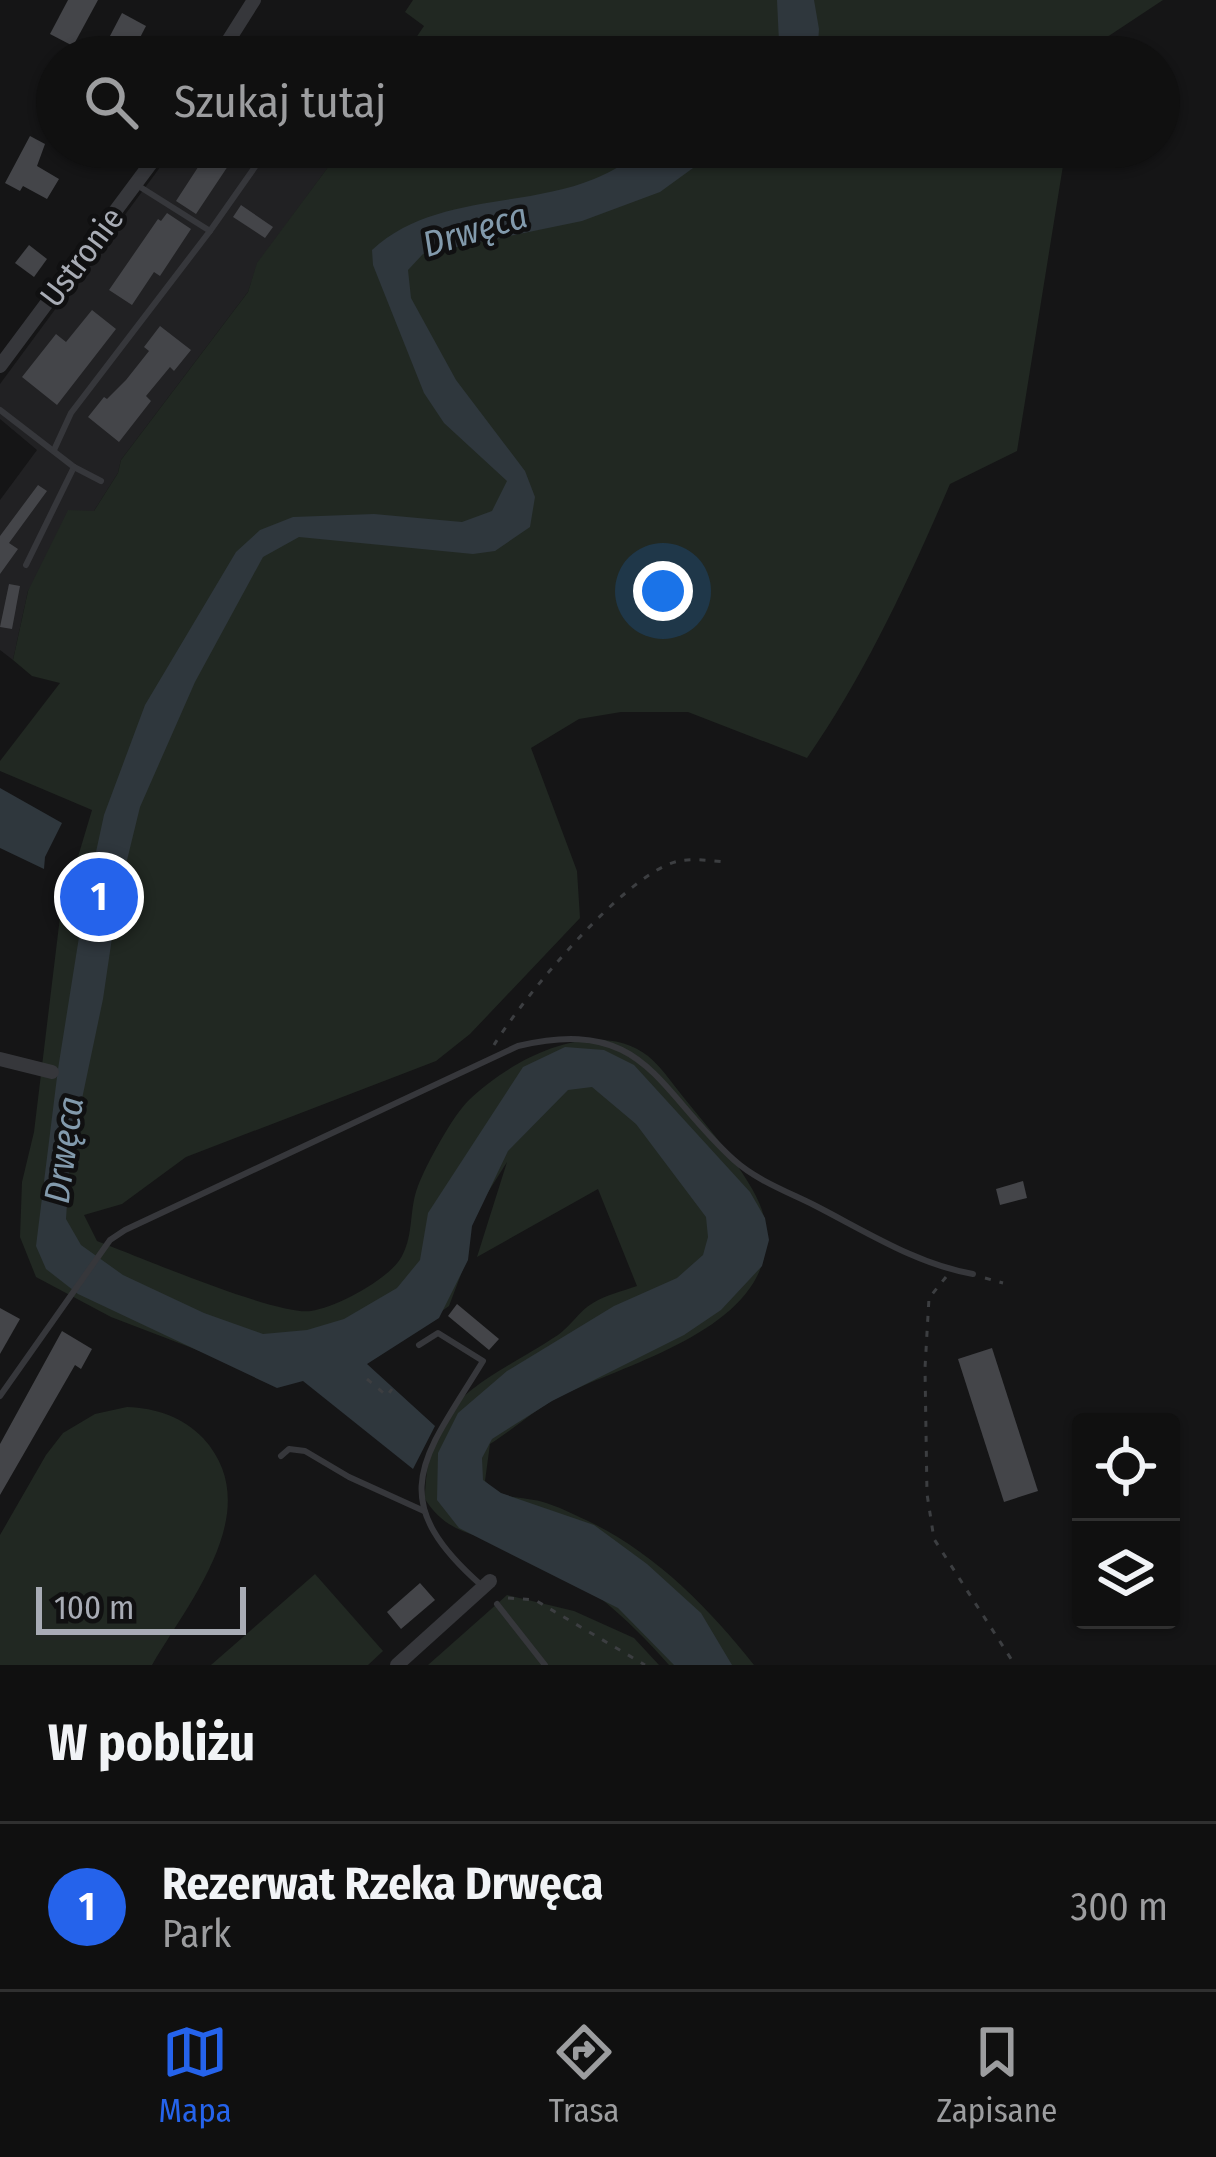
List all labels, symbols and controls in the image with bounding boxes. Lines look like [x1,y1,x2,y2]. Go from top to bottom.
search box [36,36,1180,168]
icon: search [78,69,144,135]
text: Szukaj tutaj [174,75,386,129]
water label: Drwęca [417,193,533,267]
street label: Ustronie [32,199,132,315]
your location [633,561,693,621]
pin: 1 [60,852,138,942]
water label: Drwęca [35,1094,93,1206]
map controls [1072,1413,1180,1629]
button: locate [1072,1413,1180,1521]
button: layers [1072,1521,1180,1629]
scale bar [36,1581,246,1634]
text: 100 m [54,1588,134,1628]
text: W pobliżu [48,1712,255,1774]
text: Rezerwat Rzeka Drwęca [162,1857,603,1911]
text: 1 [79,1884,95,1930]
text: 300 m [1071,1884,1168,1930]
text: Park [162,1911,231,1957]
tab: Mapa [159,2019,232,2131]
tab: Trasa [549,2019,619,2131]
tab: Zapisane [937,2019,1057,2131]

